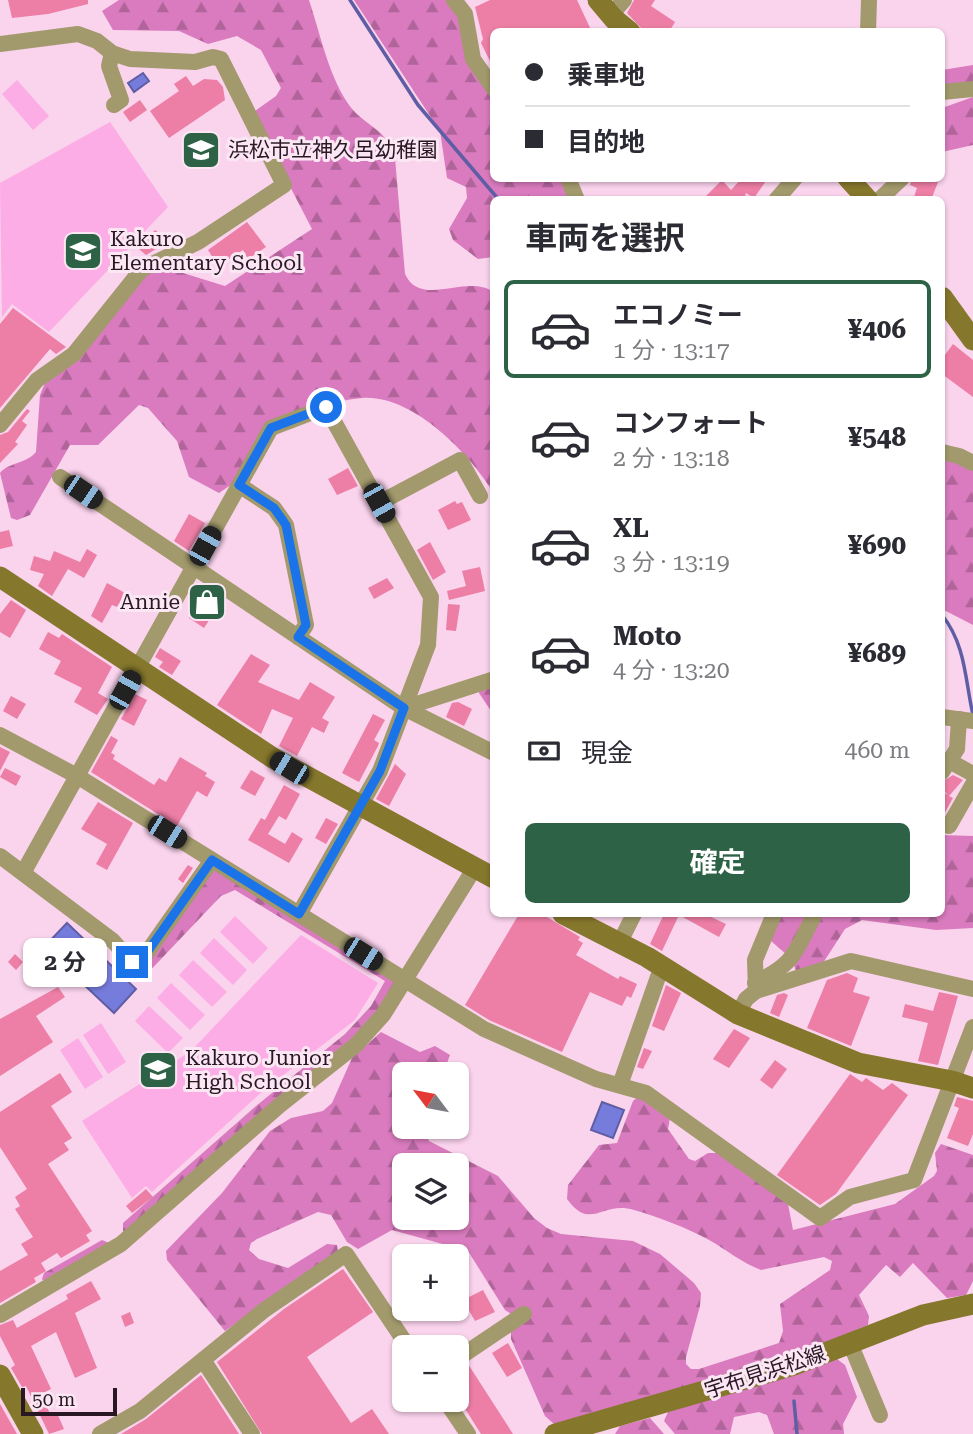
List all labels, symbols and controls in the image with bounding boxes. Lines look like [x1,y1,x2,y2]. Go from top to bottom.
text: 乗車地 [567,60,645,90]
text: 目的地 [567,127,645,157]
school or university icon: 浜松市立神久呂幼稚園 [180,129,222,171]
place label: 浜松市立神久呂幼稚園 [228,138,438,162]
text: 車両を選択 [525,219,685,257]
place label: Kakuro Elementary School [110,227,303,275]
school or university icon: Kakuro Elementary School [62,230,104,272]
icon: car [529,298,592,361]
text: エコノミー [613,300,743,330]
text: ¥406 [848,314,906,344]
text: 1 分 · 13:17 [613,337,730,364]
route start [310,391,342,423]
icon: car [529,406,592,469]
text: コンフォート [613,408,768,438]
text: ¥548 [848,422,906,452]
text: 2 分 · 13:18 [613,445,730,472]
car [60,472,107,512]
car [360,480,399,526]
text: XL [613,513,649,543]
icon: car [529,514,592,577]
car [186,523,225,569]
text: ¥690 [848,530,906,560]
text: 3 分 · 13:19 [613,549,730,576]
shop icon: Annie [186,581,228,623]
place label: Annie [120,590,180,614]
text: Moto [613,621,682,651]
icon: car [529,622,592,685]
text: ¥689 [848,638,906,668]
text: 4 分 · 13:20 [613,657,730,684]
car [106,667,145,713]
icon: cash [525,732,563,770]
text: 460 m [845,737,910,764]
text: 現金 [581,738,633,768]
car [266,748,313,788]
car [144,812,191,852]
button: 確定 [525,823,910,903]
car [340,934,387,974]
callout: 2 分 [24,937,108,986]
route end [116,946,148,978]
text: 2 分 [44,949,86,976]
place label: Kakuro Junior High School [185,1046,331,1094]
school or university icon: Kakuro Junior High School [137,1049,179,1091]
north arrow [392,1062,469,1139]
map controls [392,1062,469,1412]
button: layers [392,1153,469,1230]
button: + [392,1244,469,1321]
button: − [392,1335,469,1412]
street label: 宇布見浜松線 [701,1341,829,1403]
scale bar [21,1385,117,1417]
text: 50 m [32,1388,75,1411]

